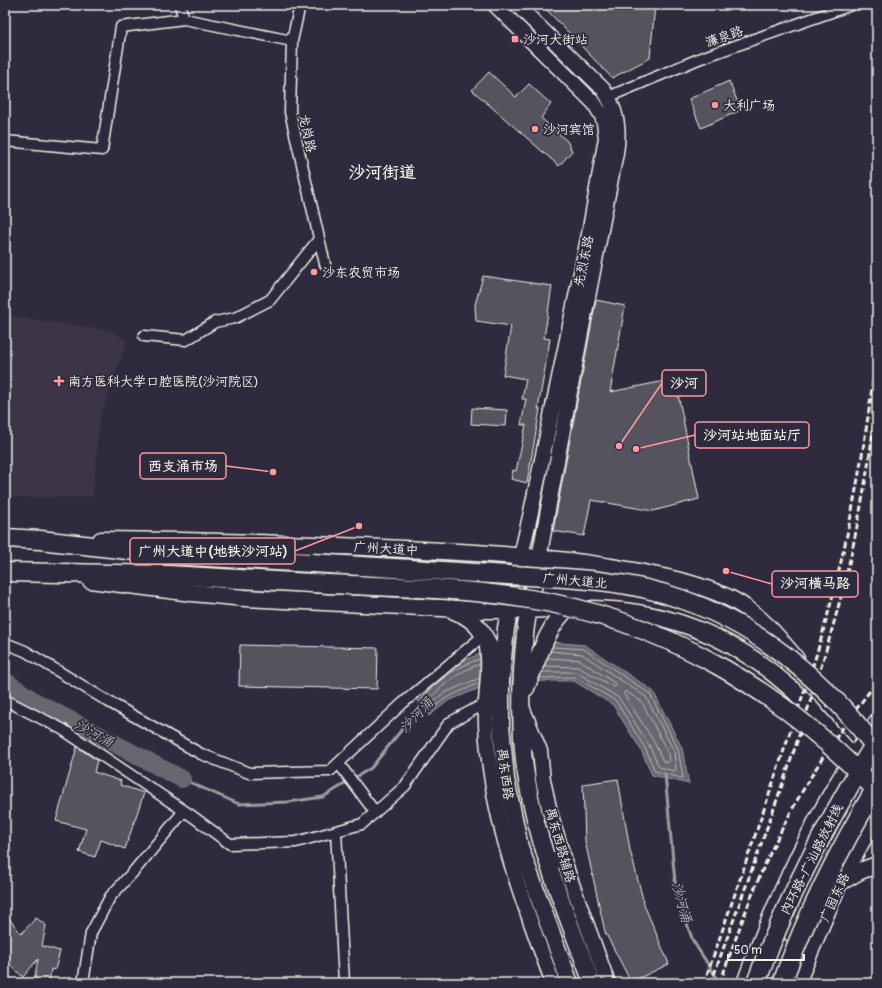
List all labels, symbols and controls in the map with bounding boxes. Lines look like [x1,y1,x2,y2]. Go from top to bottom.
street label: 濂泉路 [703,23,745,51]
place label: 沙河大街站 [523,32,588,48]
marker: 沙河大街站 [510,34,520,44]
place label: 大利广场 [723,98,775,114]
marker: 大利广场 [710,100,720,110]
street label: 龙岗路 [295,112,319,154]
place label: 沙河宾馆 [543,122,595,138]
marker: 沙河宾馆 [530,124,540,134]
district label: 沙河街道 [348,162,416,183]
street label: 先烈东路 [571,234,597,288]
place label: 沙东农贸市场 [322,265,400,281]
marker: 沙东农贸市场 [309,267,319,277]
callout: 沙河 [662,370,706,396]
place label: 南方医科大学口腔医院(沙河院区) [68,374,259,390]
marker: 南方医科大学口腔医院(沙河院区) [53,375,65,387]
text: 沙河 [670,375,698,392]
callout: 沙河站地面站厅 [695,422,809,448]
text: 沙河站地面站厅 [703,427,801,444]
callout: 西支涌市场 [140,453,226,479]
text: 西支涌市场 [148,458,218,475]
callout: 广州大道中(地铁沙河站) [130,538,295,564]
street label: 广州大道中 [353,539,419,559]
text: 广州大道中(地铁沙河站) [138,543,288,560]
street label: 广州大道北 [542,570,608,592]
callout: 沙河横马路 [772,571,858,597]
text: 沙河横马路 [780,575,850,592]
water label: 沙河涌 [396,693,438,736]
water label: 沙河涌 [71,716,117,751]
street label: 禺东西路 [493,747,517,801]
street label: 内环路-广汕路放射线 [777,801,847,918]
street label: 禺东西路辅路 [542,806,578,885]
street label: 广园东路 [817,870,853,924]
water label: 沙河涌 [668,880,695,926]
scale bar [728,936,804,962]
text: 50 m [734,943,762,958]

